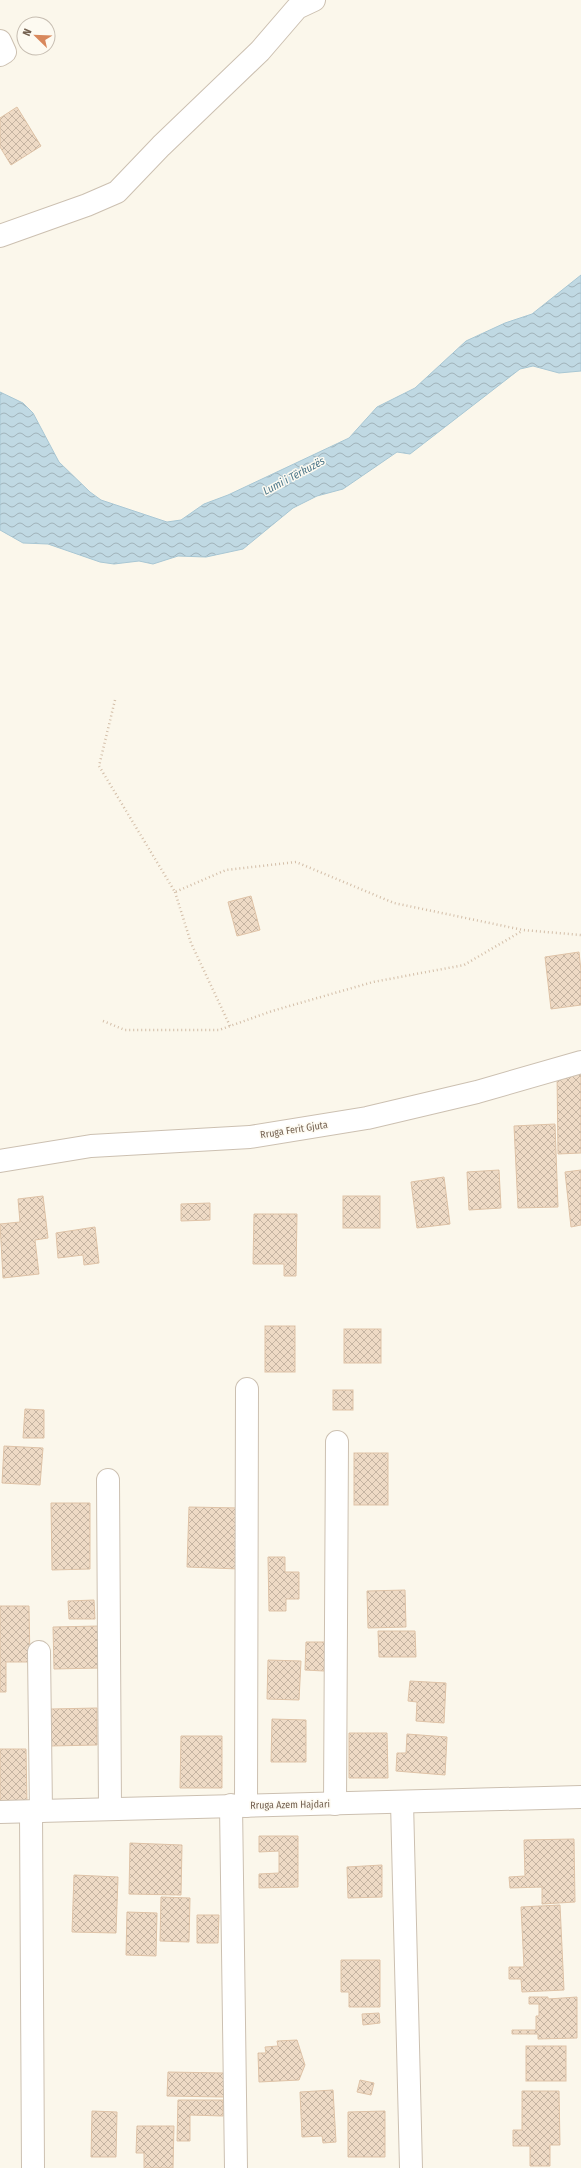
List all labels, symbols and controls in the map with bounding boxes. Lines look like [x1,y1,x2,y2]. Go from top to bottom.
north arrow [16,16,56,56]
text: N [20,27,35,38]
water label: Lumi i Tërkuzës [261,454,327,498]
street label: Rruga Ferit Gjuta [259,1119,329,1141]
street label: Rruga Azem Hajdari [250,1798,330,1812]

